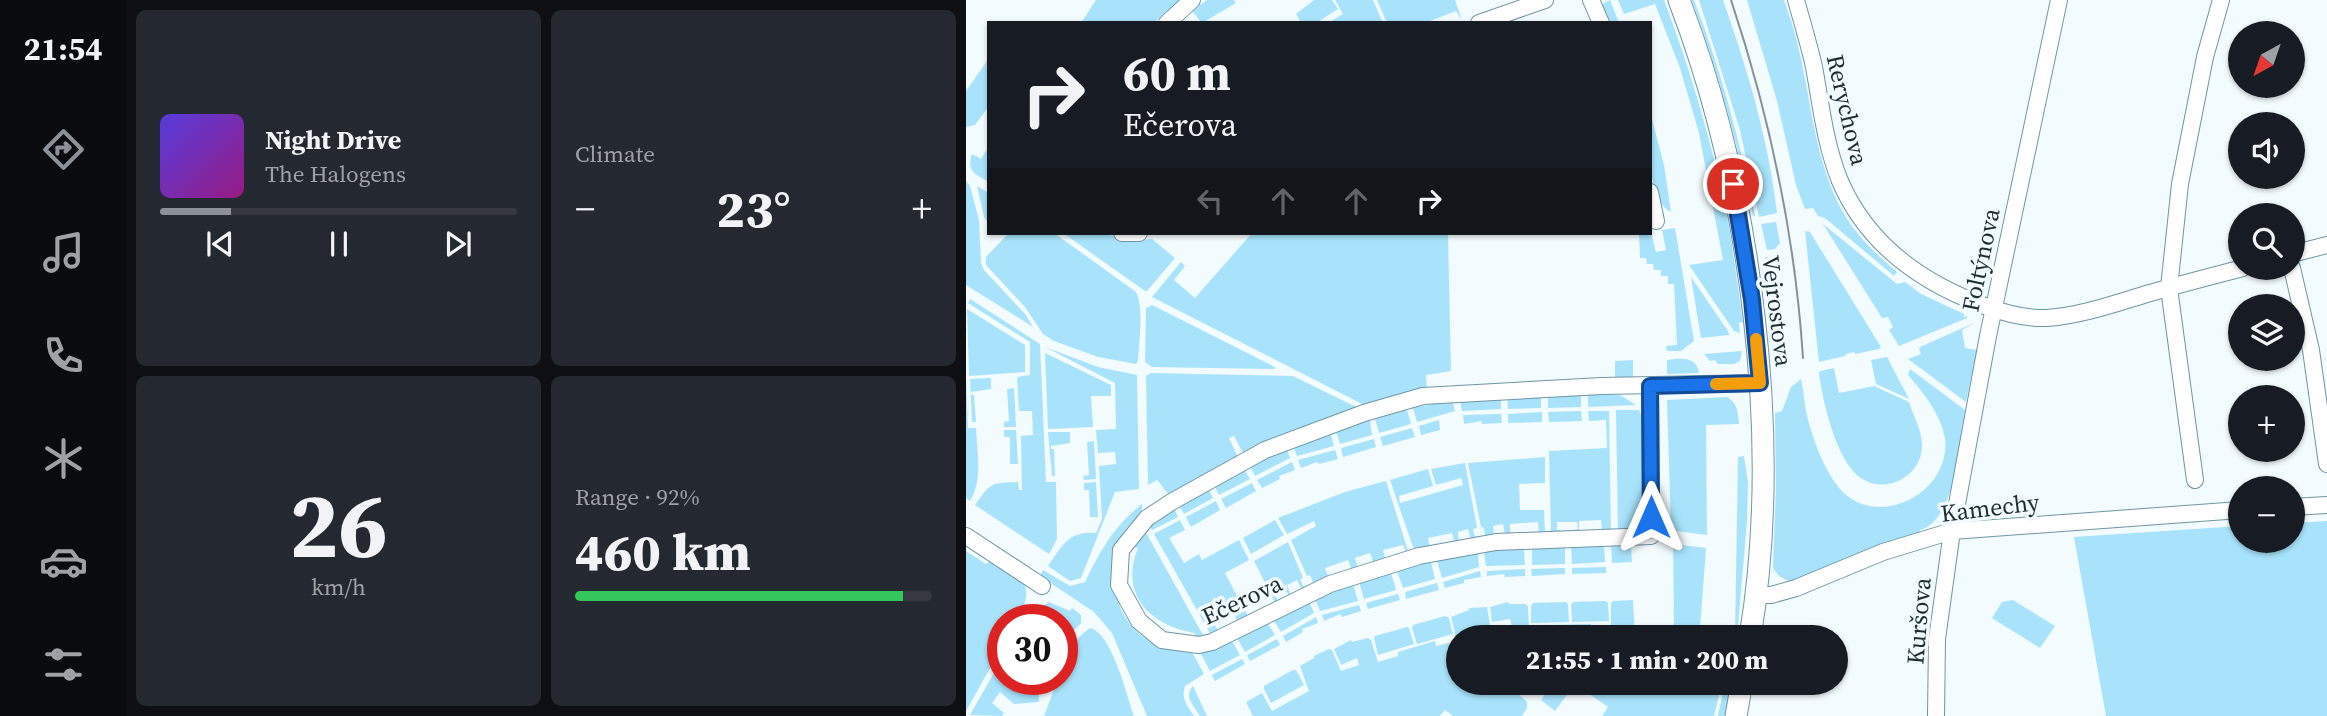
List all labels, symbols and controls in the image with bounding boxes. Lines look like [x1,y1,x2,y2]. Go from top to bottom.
north arrow [2228,21,2305,98]
map controls [2228,21,2305,553]
text: 21:54 [24,27,102,71]
text: 60 m [1123,39,1231,106]
icon: right [1008,49,1099,140]
street label: Rerychova [1819,51,1876,169]
text: Ečerova [1123,103,1237,147]
button: sound [2228,112,2305,189]
text: Night Drive [265,122,401,158]
icon: directions [39,125,88,174]
text: Climate [575,138,655,170]
pin [1703,154,1763,214]
text: The Halogens [265,158,406,190]
icon: arrive [1714,165,1752,203]
text: 23° [716,173,791,244]
icon: left [1191,182,1229,220]
icon: ahead [1264,182,1302,220]
icon: ahead [1337,182,1375,220]
icon: right [1410,182,1448,220]
text: − [575,183,595,235]
text: + [912,183,932,235]
button: search [2228,203,2305,280]
street label: Foltýnova [1953,204,2008,315]
icon: previous [201,225,239,263]
icon: pause [320,225,358,263]
icon: next [439,225,477,263]
icon: music [39,228,88,277]
street label: Vejrostova [1754,253,1801,369]
button: layers [2228,294,2305,371]
icon: phone [39,331,88,380]
button: + [2228,385,2305,462]
icon: climate [39,434,88,483]
text: 26 [289,463,388,587]
button: − [2228,476,2305,553]
position arrow [1614,480,1688,554]
text: Range · 92% [575,481,700,513]
street label: Kamechy [1939,485,2042,530]
text: 460 km [575,516,751,587]
icon: car [39,537,88,586]
street label: Ečerova [1196,566,1288,633]
text: km/h [311,571,366,603]
street label: Kuršova [1898,575,1939,666]
speed limit sign: 30 [987,604,1078,695]
icon: filters [39,640,88,689]
text: 21:55 · 1 min · 200 m [1526,642,1768,678]

